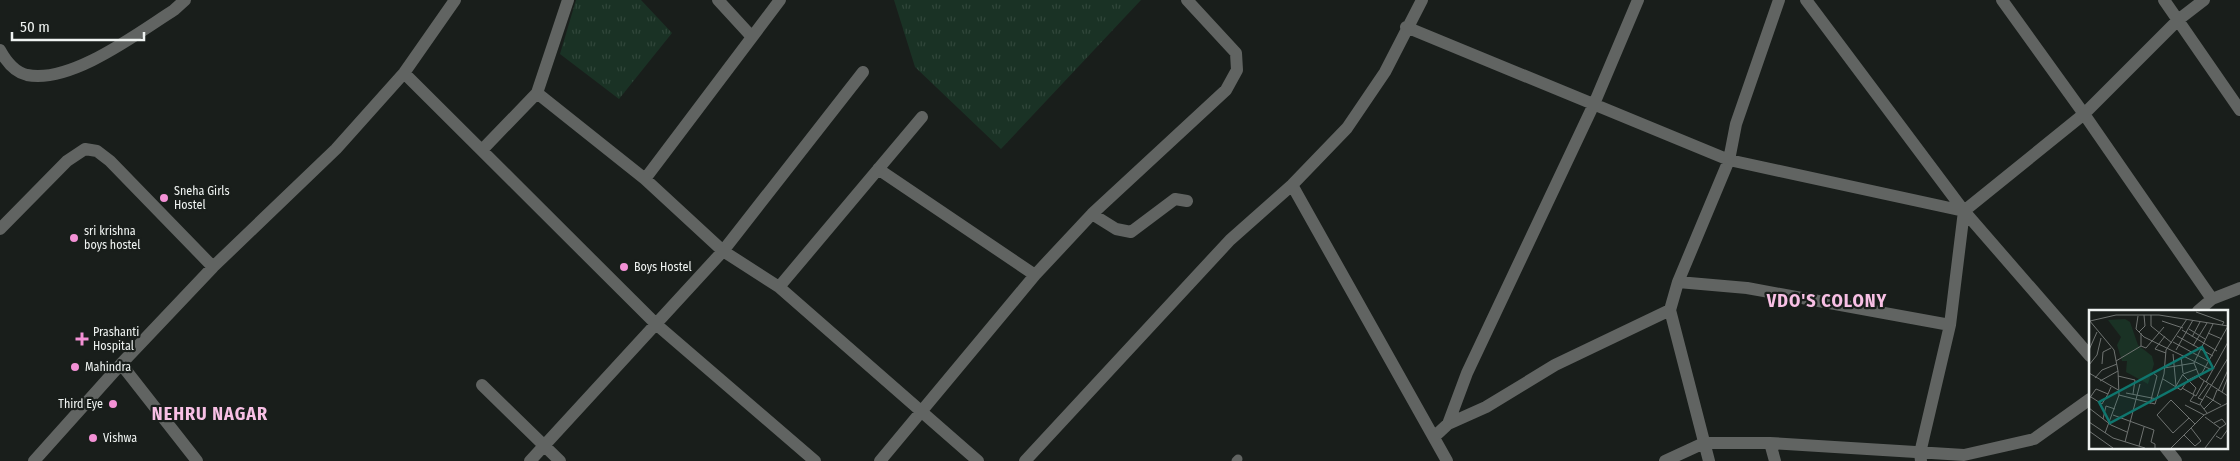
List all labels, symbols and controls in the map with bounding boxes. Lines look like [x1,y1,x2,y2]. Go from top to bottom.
scale bar [12,10,145,42]
text: 50 m [20,18,50,36]
place label: Sneha Girls Hostel [174,184,230,212]
marker: Sneha Girls Hostel [158,192,170,204]
place label: sri krishna boys hostel [84,224,140,252]
marker: sri krishna boys hostel [68,232,80,244]
place label: Boys Hostel [634,260,692,274]
marker: Boys Hostel [618,261,630,273]
district label: VDO'S COLONY [1766,290,1887,312]
inset map [2089,310,2228,448]
place label: Prashanti Hospital [93,325,139,353]
marker: Prashanti Hospital [75,332,89,346]
place label: Mahindra [85,360,131,374]
marker: Mahindra [69,361,81,373]
place label: Third Eye [58,397,103,411]
marker: Third Eye [107,398,119,410]
district label: NEHRU NAGAR [152,403,268,425]
place label: Vishwa [103,431,137,445]
marker: Vishwa [87,432,99,444]

